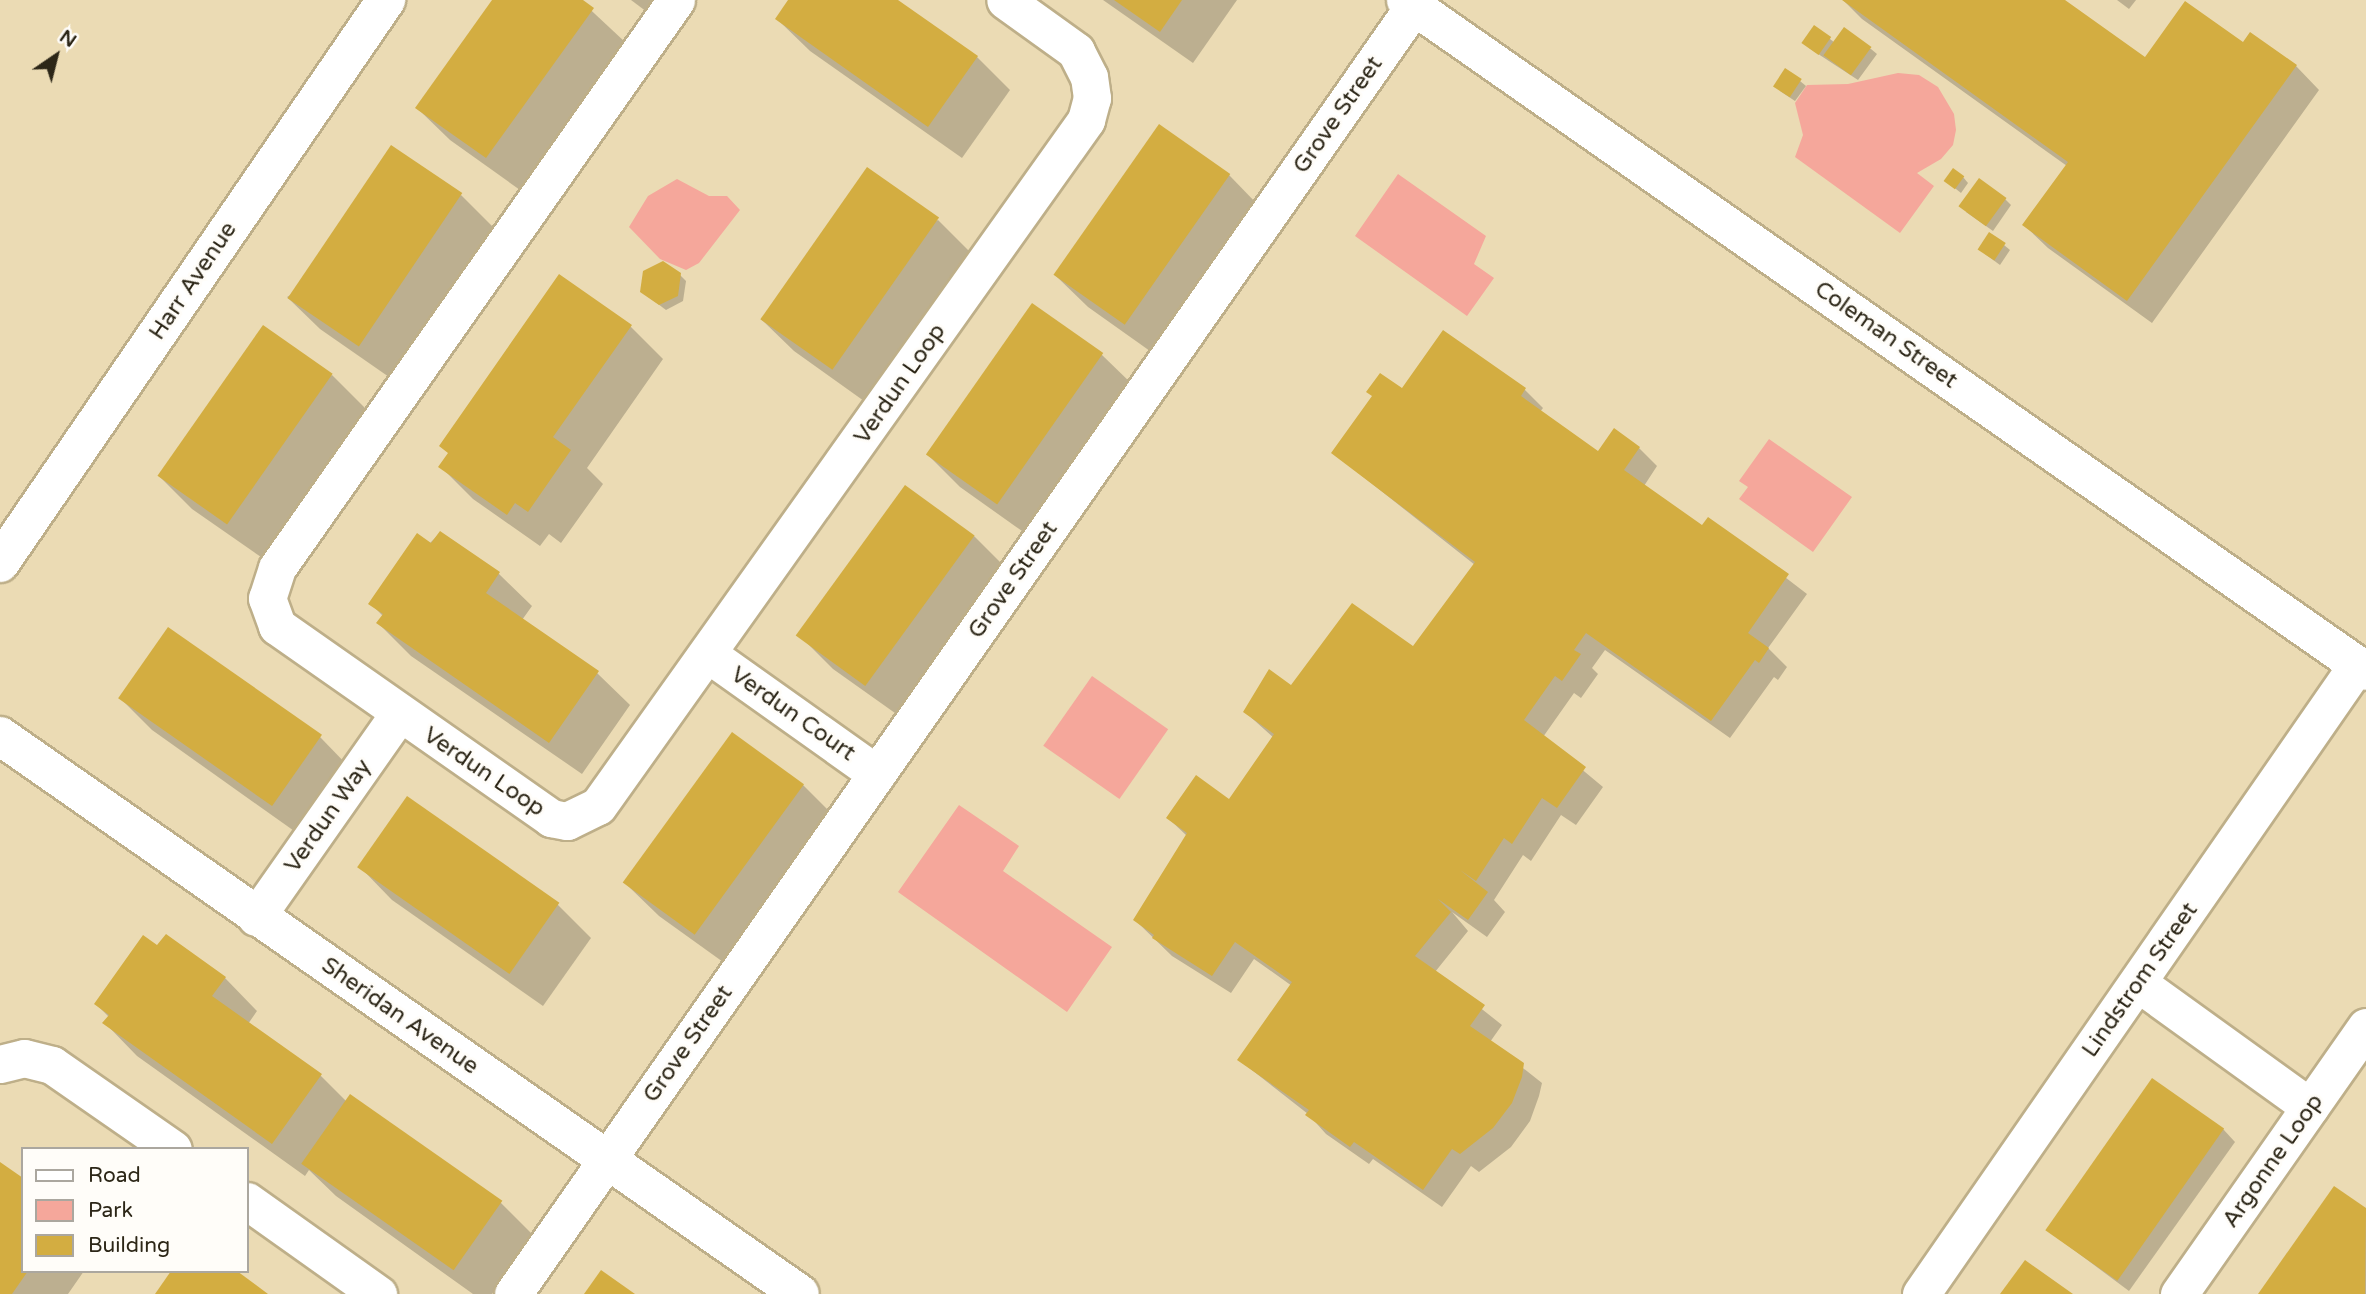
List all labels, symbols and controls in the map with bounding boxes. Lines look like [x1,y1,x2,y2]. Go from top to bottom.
north arrow [21,21,91,91]
text: N [55,25,81,52]
street label: Grove Street [1288,51,1388,179]
street label: Harr Avenue [143,217,243,345]
street label: Coleman Street [1809,275,1963,395]
street label: Verdun Loop [848,319,952,449]
street label: Grove Street [963,516,1063,644]
street label: Verdun Court [725,661,861,767]
street label: Verdun Loop [418,721,550,823]
street label: Verdun Way [279,754,377,878]
street label: Lindstrom Street [2076,897,2204,1063]
street label: Sheridan Avenue [316,952,484,1080]
street label: Grove Street [638,980,738,1108]
street label: Argonne Loop [2217,1089,2329,1233]
legend [21,1147,248,1273]
text: Road [88,1163,141,1188]
text: Park [88,1198,133,1223]
text: Building [88,1233,170,1258]

